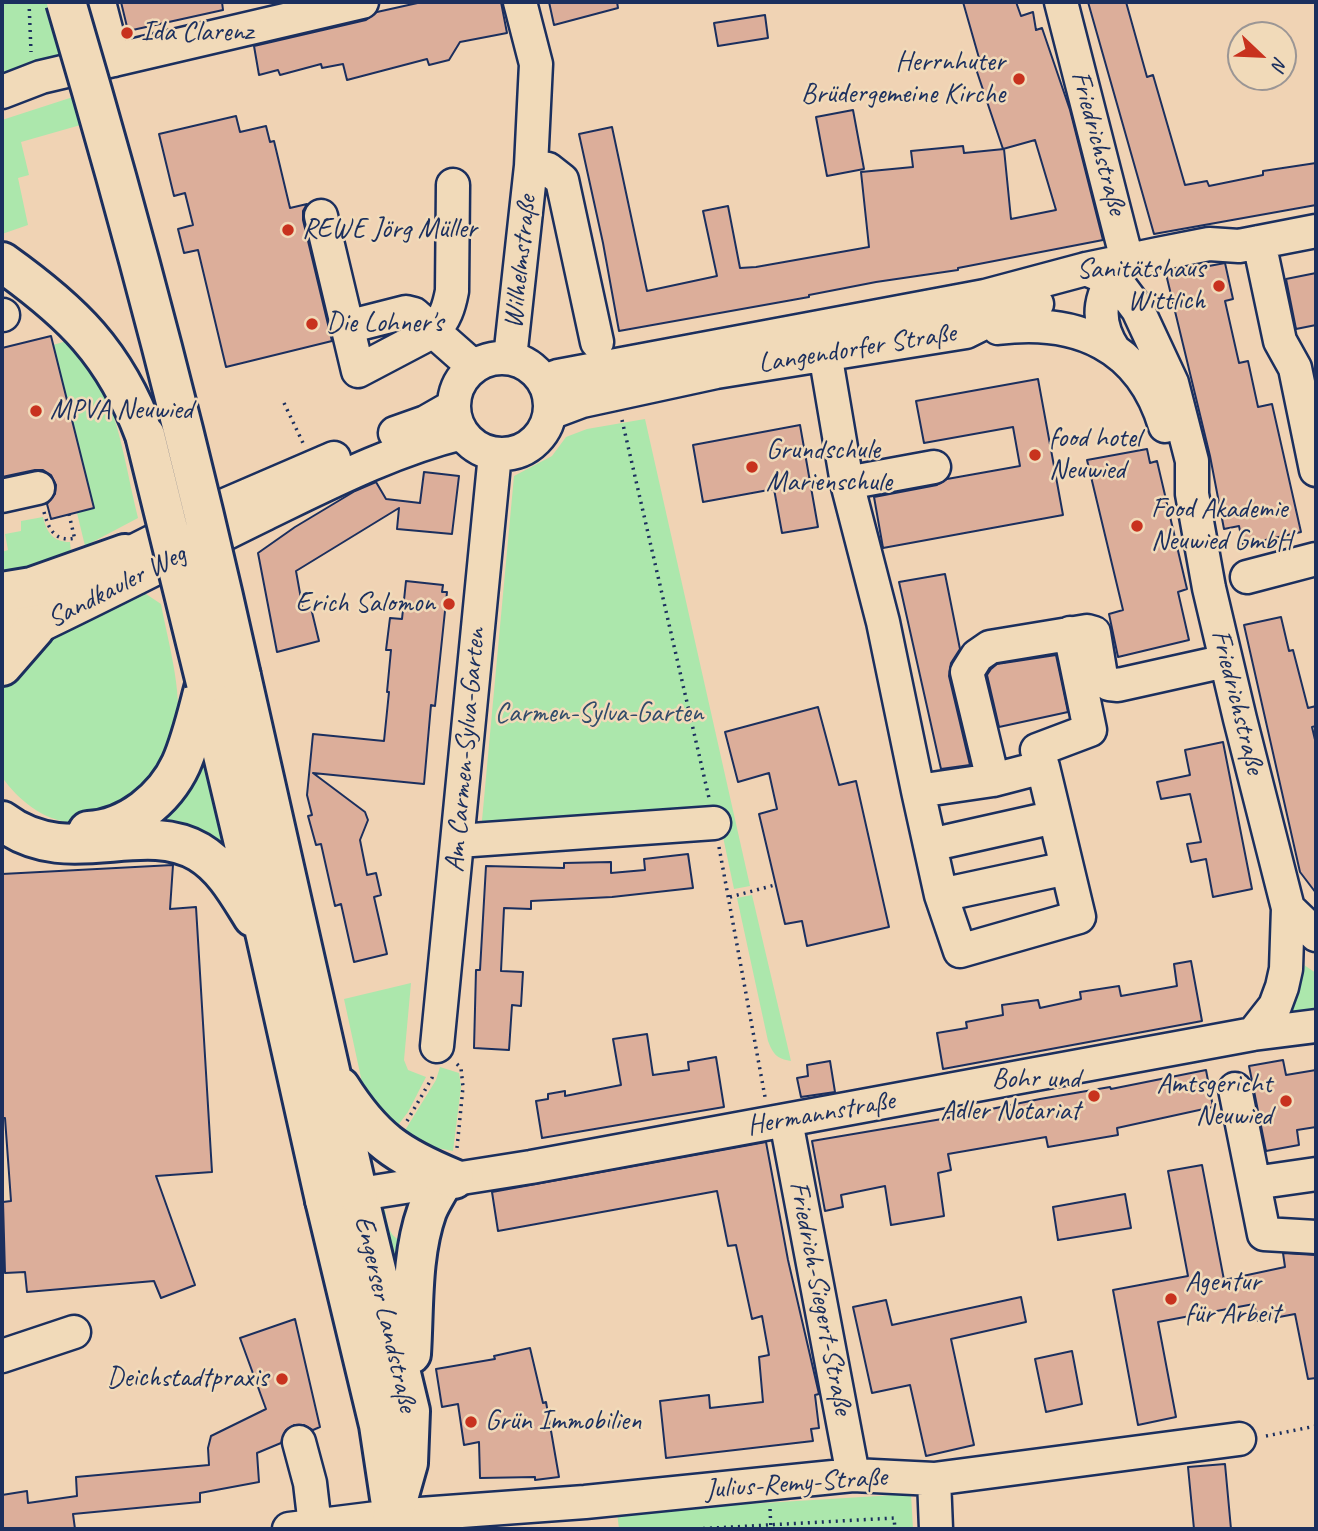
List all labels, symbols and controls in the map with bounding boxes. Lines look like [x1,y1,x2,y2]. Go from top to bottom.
place label: Ida Clarenz [141,16,253,50]
north arrow [1227,21,1297,91]
marker: Ida Clarenz [119,25,135,41]
place label: Herrnhuter Brüdergemeine Kirche [801,46,1005,112]
text: N [1266,53,1293,74]
street label: Friedrichstraße [1063,67,1133,219]
marker: Herrnhuter Brüdergemeine Kirche [1011,71,1027,87]
street label: Wilhelmstraße [497,194,545,330]
place label: REWE Jörg Müller [302,213,477,247]
marker: REWE Jörg Müller [280,222,296,238]
place label: Sanitätshaus Wittlich [1076,253,1205,319]
marker: Sanitätshaus Wittlich [1211,278,1227,294]
place label: Die Lohner's [326,307,443,341]
marker: Die Lohner's [304,316,320,332]
street label: Langendorfer Straße [756,317,958,381]
place label: MPVA Neuwied [50,394,193,428]
marker: MPVA Neuwied [28,403,44,419]
place label: food hotel Neuwied [1049,422,1141,488]
place label: Grundschule Marienschule [766,434,892,500]
marker: food hotel Neuwied [1027,447,1043,463]
marker: Grundschule Marienschule [744,459,760,475]
place label: Food Akademie Neuwied GmbH [1151,493,1292,559]
marker: Food Akademie Neuwied GmbH [1129,518,1145,534]
street label: Sandkauler Weg [42,538,192,636]
place label: Erich Salomon [296,587,435,621]
marker: Erich Salomon [441,596,457,612]
street label: Am Carmen-Sylva-Garten [439,626,493,874]
street label: Friedrichstraße [1203,626,1271,778]
park label: Carmen-Sylva-Garten [495,697,703,731]
place label: Bohr und Adler Notariat [940,1063,1080,1129]
place label: Amtsgericht Neuwied [1156,1068,1272,1134]
street label: Hermannstraße [745,1085,897,1143]
marker: Bohr und Adler Notariat [1086,1088,1102,1104]
marker: Amtsgericht Neuwied [1278,1093,1294,1109]
street label: Friedrich-Siegert-Straße [781,1178,859,1418]
street label: Engerser Landstraße [346,1213,424,1415]
place label: Agentur für Arbeit [1185,1266,1280,1332]
marker: Agentur für Arbeit [1163,1291,1179,1307]
place label: Deichstadtpraxis [107,1362,268,1396]
marker: Deichstadtpraxis [274,1371,290,1387]
place label: Grün Immobilien [485,1405,641,1439]
marker: Grün Immobilien [463,1414,479,1430]
street label: Julius-Remy-Straße [704,1461,888,1507]

